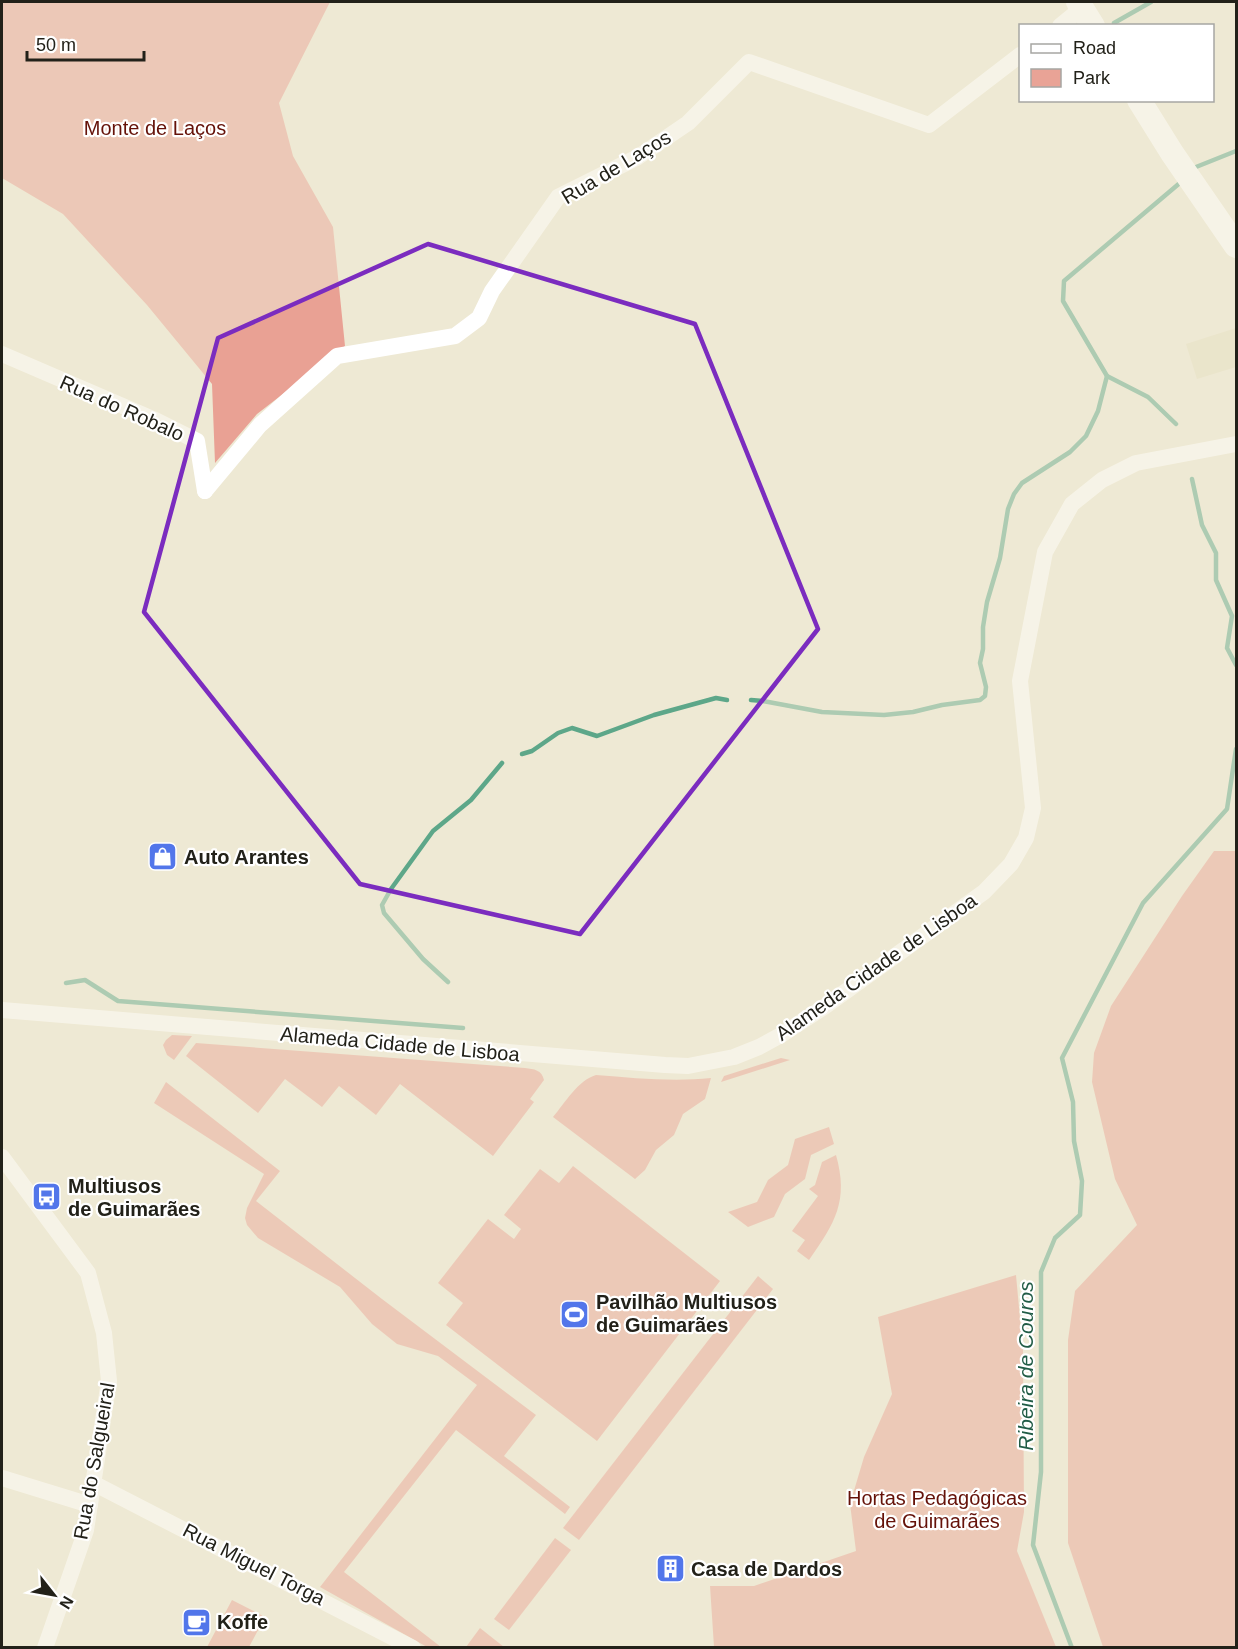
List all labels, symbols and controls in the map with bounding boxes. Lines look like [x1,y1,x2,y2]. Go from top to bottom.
scale bar [27,24,144,62]
legend [1019,24,1214,102]
text: 50 m [36,35,76,55]
text: Road [1073,38,1116,58]
text: Park [1073,68,1111,88]
park label: Monte de Laços [84,117,226,139]
street label: Rua de Laços [557,126,675,208]
street label: Rua do Robalo [57,371,187,445]
shop icon: Auto Arantes [147,841,179,873]
place label: Auto Arantes [184,846,309,868]
street label: Alameda Cidade de Lisboa [771,889,981,1045]
street label: Alameda Cidade de Lisboa [279,1023,521,1066]
place label: Multiusos de Guimarães [68,1175,200,1220]
bus stop icon: Multiusos de Guimarães [31,1181,63,1213]
water label: Ribeira de Couros [1014,1281,1037,1451]
place label: Pavilhão Multiusos de Guimarães [596,1291,777,1336]
sports icon: Pavilhão Multiusos de Guimarães [559,1298,591,1330]
street label: Rua do Salgueiral [69,1381,119,1541]
park label: Hortas Pedagógicas de Guimarães [847,1487,1027,1532]
street label: Rua Miguel Torga [179,1519,329,1610]
building icon: Casa de Dardos [654,1553,686,1585]
place label: Casa de Dardos [691,1558,842,1580]
north arrow [24,1565,84,1625]
text: N [56,1593,77,1612]
cafe icon: Koffe [180,1606,212,1638]
place label: Koffe [217,1611,268,1633]

